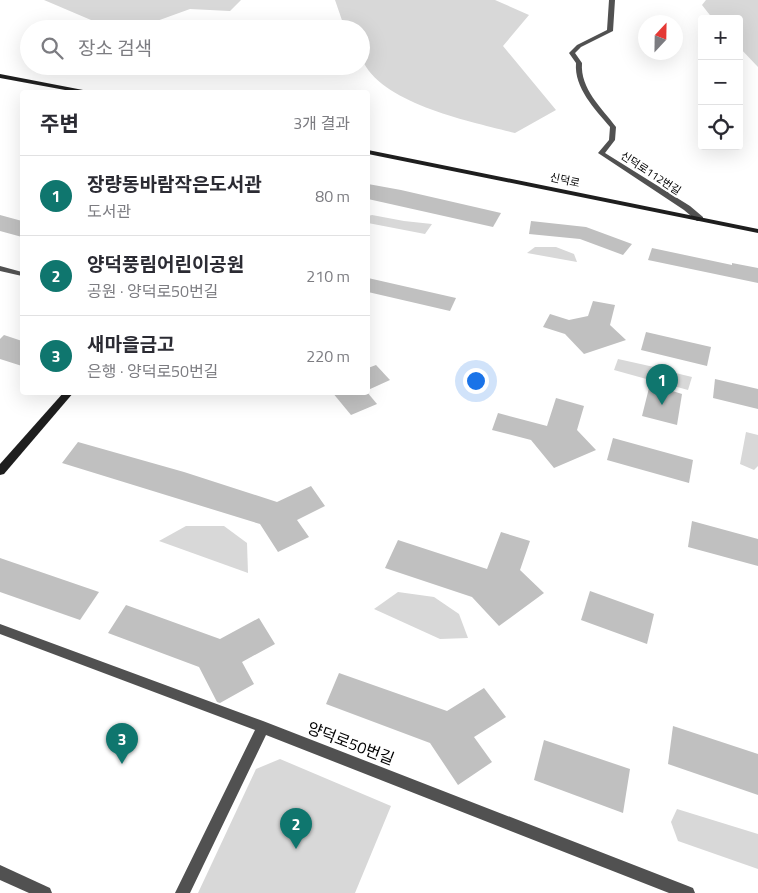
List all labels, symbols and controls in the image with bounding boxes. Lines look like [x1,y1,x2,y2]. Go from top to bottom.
north arrow [638,15,683,60]
map controls [698,15,743,150]
button: + [698,15,743,60]
search box [20,20,370,75]
text: 장소 검색 [78,33,152,62]
icon: search [38,34,66,62]
button: − [698,60,743,105]
button: locate [698,105,743,150]
text: 주변 [40,107,79,139]
text: 3개 결과 [293,111,350,135]
street label: 신덕로112번길 [618,147,684,199]
text: 장량동바람작은도서관 [87,169,262,198]
street label: 신덕로 [548,169,582,191]
text: 1 [52,184,60,208]
text: 80 m [315,184,350,208]
text: 도서관 [87,199,131,223]
text: 양덕풍림어린이공원 [87,249,244,278]
text: 2 [52,264,60,288]
text: 210 m [306,264,350,288]
text: 공원 · 양덕로50번길 [87,279,218,303]
text: 새마을금고 [87,329,174,358]
text: 3 [52,344,60,368]
text: 220 m [306,344,350,368]
text: 은행 · 양덕로50번길 [87,359,218,383]
pin: 1 [646,364,678,405]
your location [463,368,489,394]
street label: 양덕로50번길 [304,715,398,771]
pin: 3 [106,723,138,764]
pin: 2 [280,808,312,849]

